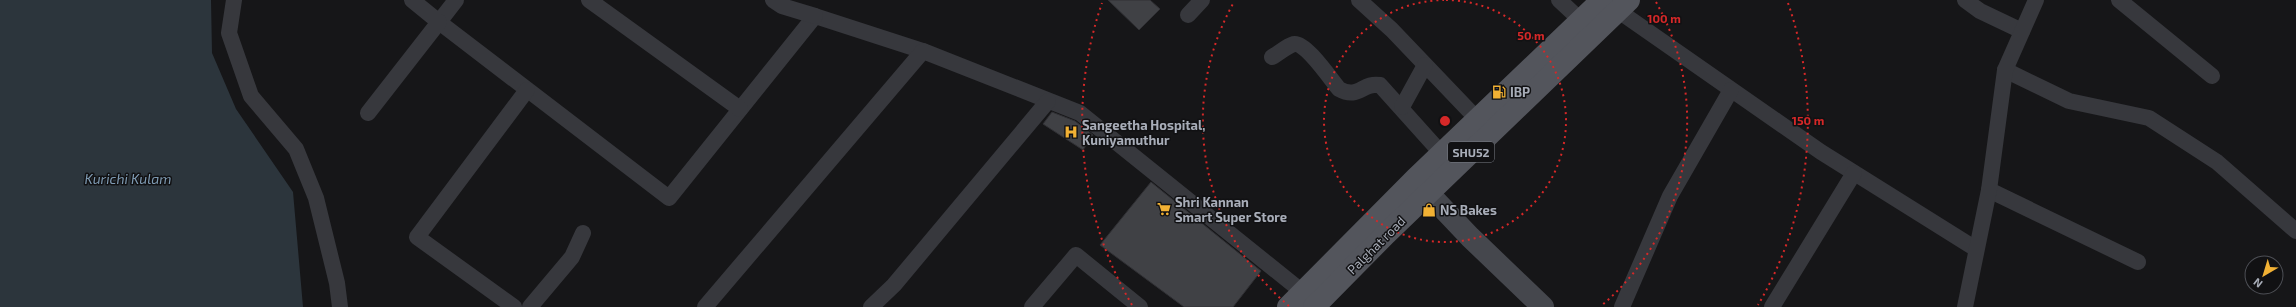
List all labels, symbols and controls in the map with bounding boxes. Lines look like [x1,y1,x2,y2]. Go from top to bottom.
text: 100 m [1647,11,1681,25]
text: 50 m [1517,28,1545,42]
fuel station icon: IBP [1491,84,1507,100]
place label: IBP [1510,84,1530,100]
text: 150 m [1792,113,1824,127]
centre of rings [1438,114,1452,128]
place label: Sangeetha Hospital, Kuniyamuthur [1082,117,1205,148]
hospital icon: Sangeetha Hospital, Kuniyamuthur [1063,124,1079,140]
road number: SHU52 [1448,142,1494,162]
water label: Kurichi Kulam [84,170,172,187]
place label: Shri Kannan Smart Super Store [1175,194,1287,225]
supermarket icon: Shri Kannan Smart Super Store [1156,201,1172,217]
shop icon: NS Bakes [1421,202,1437,218]
place label: NS Bakes [1440,202,1497,218]
street label: Palghat road [1344,213,1408,277]
north arrow [2244,255,2284,295]
text: N [2250,276,2265,291]

